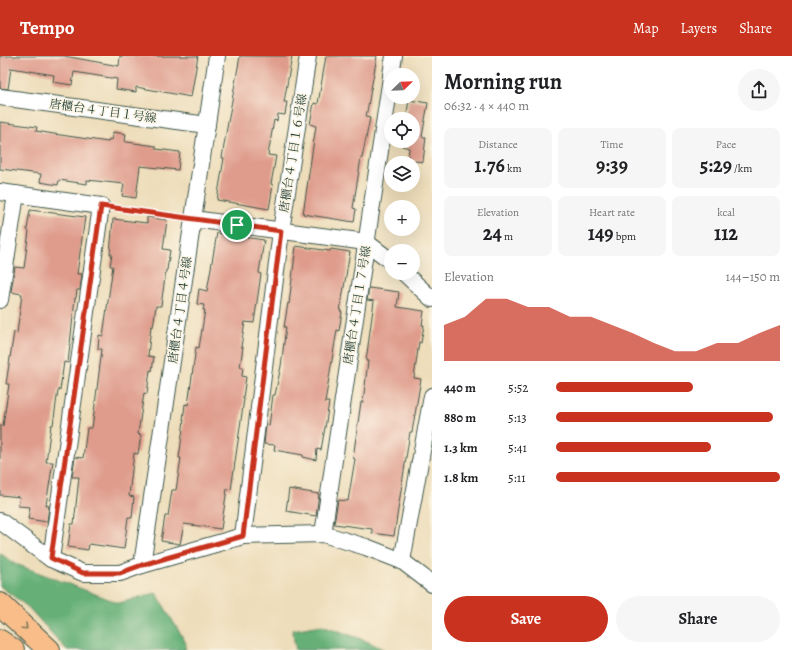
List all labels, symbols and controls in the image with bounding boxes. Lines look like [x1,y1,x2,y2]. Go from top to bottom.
text: Tempo [20,15,75,41]
text: Map [633,19,659,38]
text: Layers [681,19,717,38]
text: Share [739,19,772,38]
text: Morning run [444,67,562,97]
north arrow [384,68,420,104]
map controls [384,68,420,280]
button: share [738,69,780,111]
street label: 唐櫃台４丁目１６号線 [276,92,310,214]
street label: 唐櫃台４丁目１号線 [48,96,158,126]
text: 06:32 · 4 × 440 m [444,97,529,114]
button: locate [384,112,420,148]
text: Distance [478,137,518,152]
text: Time [601,137,623,152]
text: Pace [716,137,736,152]
text: 1.76 [474,152,505,179]
text: 9:39 [596,152,628,179]
text: 5:29 [700,152,732,179]
button: layers [384,156,420,192]
text: km [505,161,522,176]
text: /km [732,161,752,176]
button: + [384,200,420,236]
text: Elevation [477,205,519,220]
text: Heart rate [589,205,635,220]
text: kcal [717,205,735,220]
pin [220,208,254,242]
icon: arrive [226,214,248,236]
text: 24 [483,220,502,247]
text: 149 [588,220,614,247]
text: 112 [714,220,738,247]
text: m [502,229,513,244]
text: bpm [614,229,636,244]
street label: 唐櫃台４丁目１７号線 [340,244,374,366]
button: − [384,244,420,280]
street label: 唐櫃台４丁目４号線 [165,255,195,365]
text: Elevation [444,268,494,285]
text: 144–150 m [726,268,780,285]
text: 440 m [444,379,476,396]
text: 5:52 [508,379,528,396]
text: 880 m [444,409,476,426]
text: 5:13 [508,409,527,426]
text: 1.3 km [444,439,478,456]
text: 5:41 [508,439,527,456]
text: 1.8 km [444,469,478,486]
text: 5:11 [508,469,526,486]
button: Save [444,596,608,642]
button: Share [616,596,780,642]
one-way arrow [20,622,27,629]

